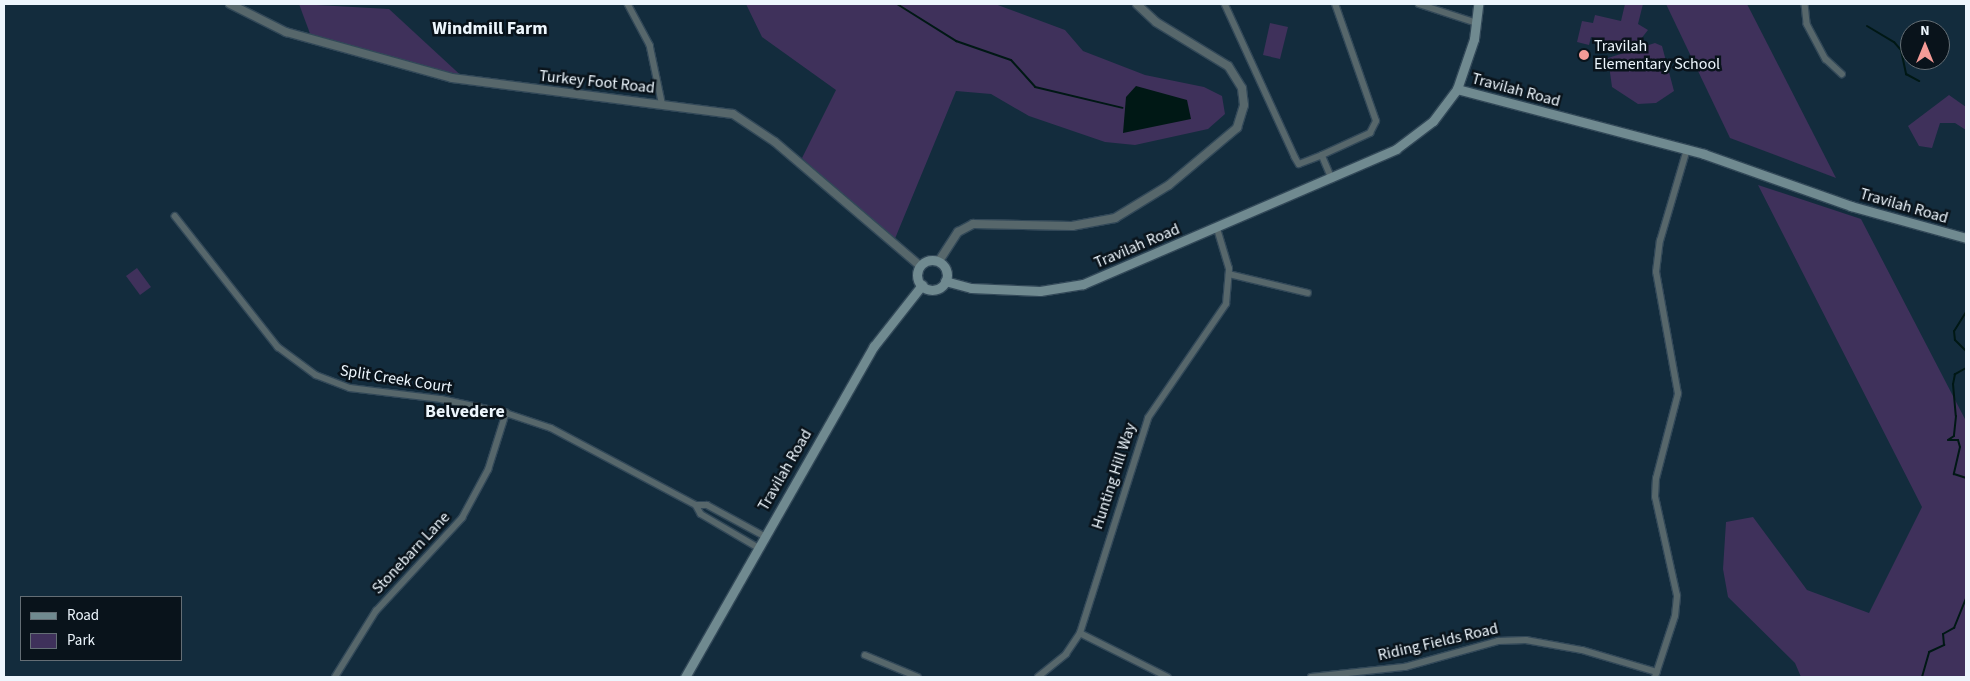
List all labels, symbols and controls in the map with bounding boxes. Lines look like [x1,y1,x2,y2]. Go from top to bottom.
district label: Windmill Farm [432,18,548,40]
north arrow [1900,20,1950,70]
text: N [1920,21,1930,41]
place label: Travilah Elementary School [1594,36,1720,74]
marker: Travilah Elementary School [1578,49,1590,61]
street label: Turkey Foot Road [538,66,656,98]
street label: Travilah Road [1470,69,1562,111]
street label: Travilah Road [1858,184,1950,228]
street label: Travilah Road [1091,219,1183,273]
street label: Split Creek Court [339,361,453,397]
district label: Belvedere [425,401,505,423]
street label: Hunting Hill Way [1088,420,1140,532]
street label: Travilah Road [754,426,816,514]
street label: Stonebarn Lane [368,508,454,598]
legend [20,596,182,661]
text: Road [67,605,99,626]
street label: Riding Fields Road [1376,619,1500,665]
text: Park [67,630,95,651]

